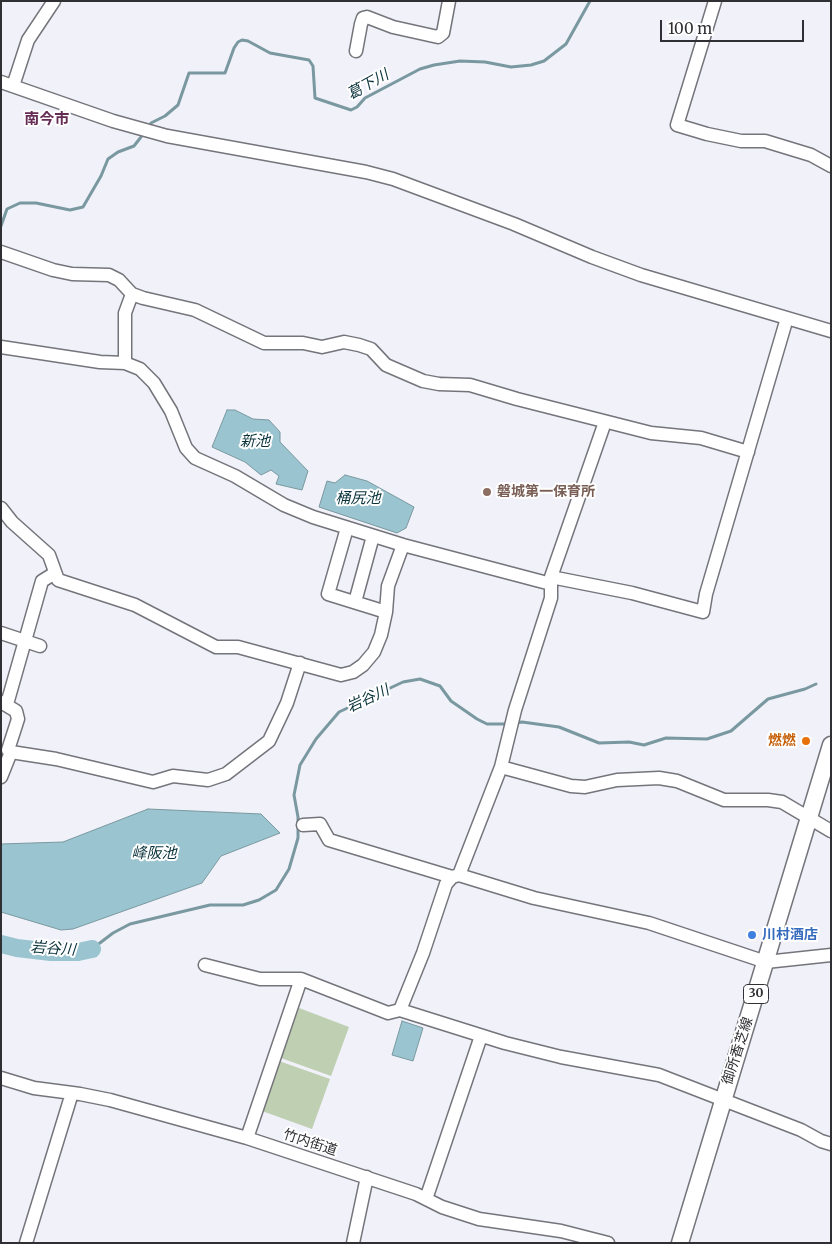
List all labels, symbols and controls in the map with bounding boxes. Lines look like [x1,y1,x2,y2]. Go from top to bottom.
scale bar [662,10,806,42]
text: 100 m [668,19,712,38]
water label: 葛下川 [344,66,392,104]
district label: 南今市 [25,111,69,129]
water label: 新池 [240,433,270,451]
place label: 磐城第一保育所 [497,484,595,500]
marker: 磐城第一保育所 [481,486,493,498]
water label: 桶尻池 [336,490,380,508]
water label: 岩谷川 [344,681,392,717]
place label: 燃燃 [768,733,796,749]
marker: 燃燃 [800,735,812,747]
water label: 峰阪池 [132,845,176,863]
place label: 川村酒店 [762,927,818,943]
marker: 川村酒店 [746,929,758,941]
water label: 岩谷川 [30,938,76,960]
road number: 30 [744,984,768,1004]
street label: 御所香芝線 [719,1015,757,1087]
street label: 竹内街道 [281,1126,339,1160]

